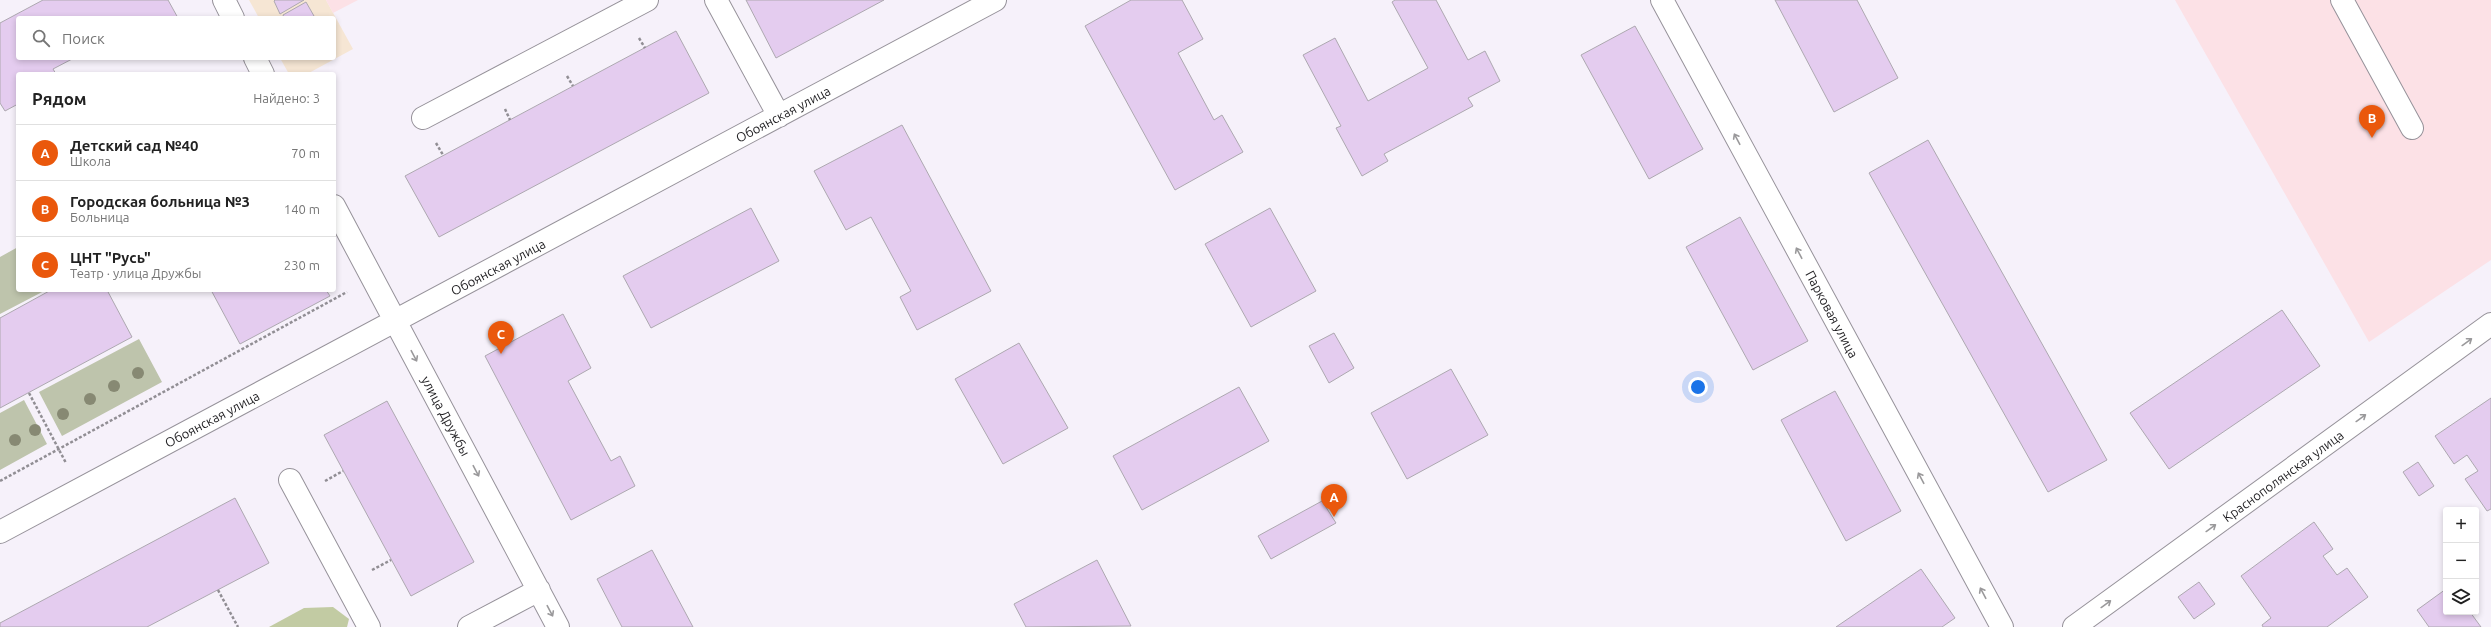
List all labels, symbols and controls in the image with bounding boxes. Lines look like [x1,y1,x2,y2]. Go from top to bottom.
search box [16,16,336,60]
icon: search [30,27,52,49]
text: Поиск [62,30,105,47]
street label: Обоянская улица [733,83,833,145]
text: Рядом [32,89,87,108]
text: Найдено: 3 [253,91,320,105]
pin: B [2359,105,2385,138]
one-way arrow [1733,133,1741,145]
text: Детский сад №40 [70,137,198,154]
text: A [40,146,50,160]
text: 70 m [291,146,320,160]
text: Школа [70,154,111,168]
text: Городская больница №3 [70,193,250,210]
text: B [41,202,49,216]
text: 140 m [284,202,320,216]
text: Больница [70,210,129,224]
street label: Обоянская улица [448,236,548,298]
one-way arrow [1795,248,1803,260]
text: ЦНТ "Русь" [70,249,151,266]
text: C [41,258,49,272]
text: 230 m [284,258,320,272]
text: Театр · улица Дружбы [70,266,201,280]
street label: Парковая улица [1803,268,1861,360]
pin: C [488,321,514,354]
one-way arrow [2461,338,2472,346]
one-way arrow [411,350,419,362]
street label: улица Дружбы [419,374,473,458]
your location [1688,377,1708,397]
street label: Обоянская улица [162,388,262,450]
one-way arrow [2356,414,2367,423]
street label: Краснополянская улица [2220,428,2346,524]
one-way arrow [472,465,480,477]
one-way arrow [1917,473,1925,485]
pin: A [1321,484,1347,517]
map controls [2443,507,2479,615]
button: + [2443,507,2479,543]
one-way arrow [2205,524,2216,532]
button: − [2443,543,2479,579]
button: layers [2443,579,2479,615]
one-way arrow [1979,587,1987,599]
one-way arrow [2100,600,2111,608]
one-way arrow [546,604,554,616]

